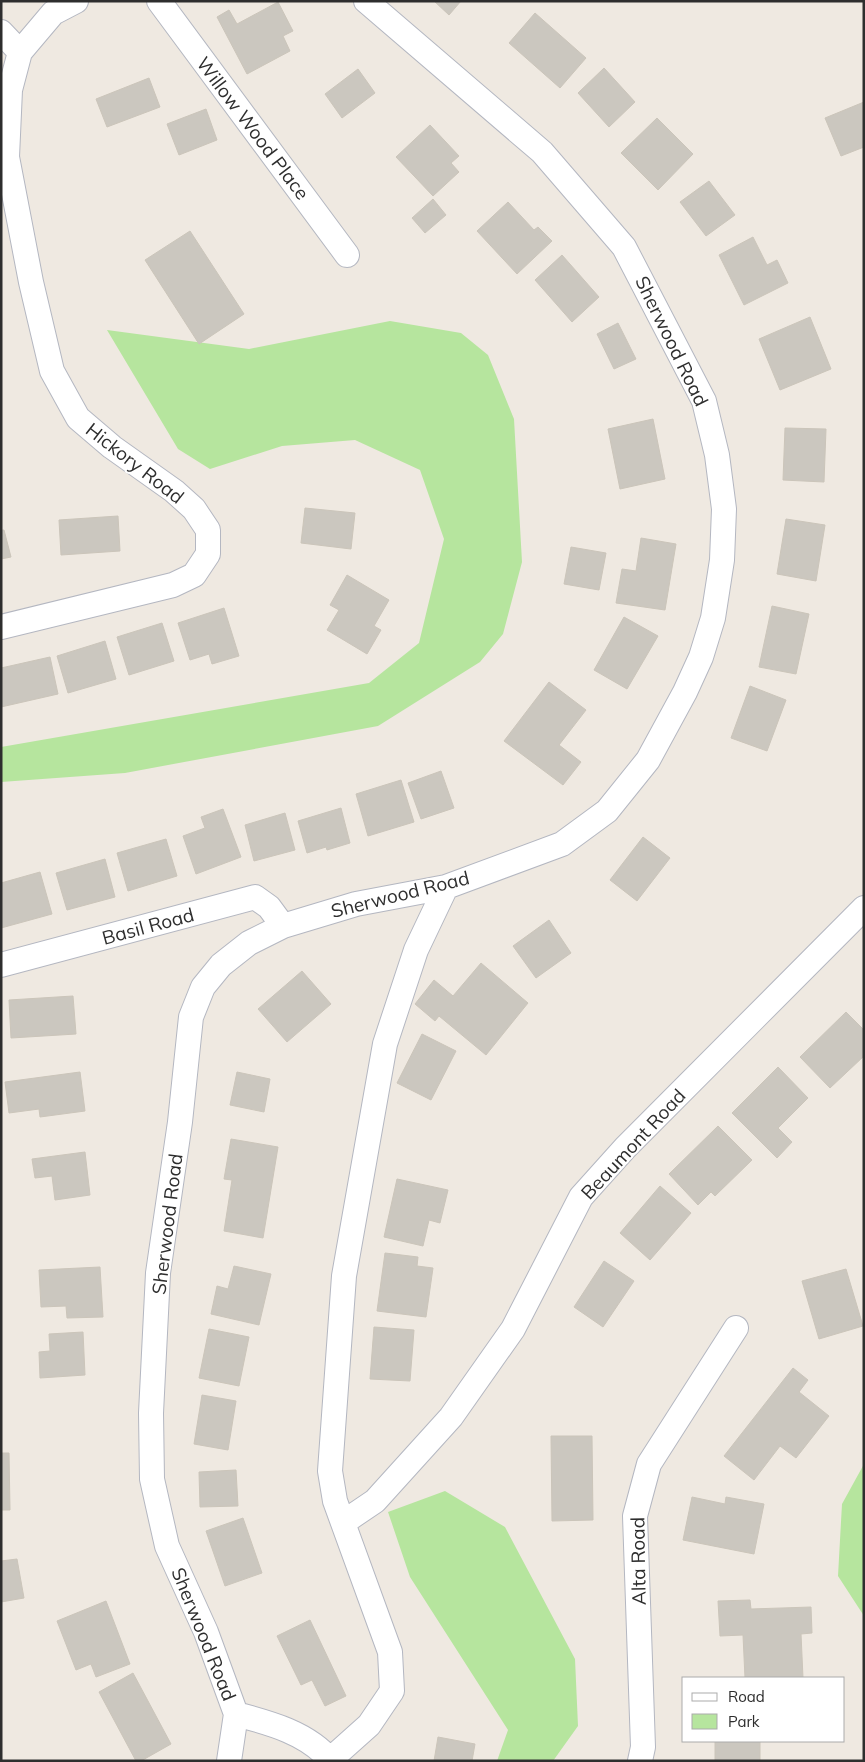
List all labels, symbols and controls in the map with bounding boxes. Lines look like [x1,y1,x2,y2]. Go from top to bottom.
street label: Willow Wood Place [191,52,315,204]
street label: Sherwood Road [630,272,714,410]
street label: Hickory Road [81,417,189,509]
street label: Sherwood Road [328,865,472,923]
street label: Basil Road [99,902,197,950]
street label: Beaumont Road [576,1084,690,1204]
street label: Sherwood Road [146,1152,188,1296]
street label: Alta Road [625,1517,651,1605]
street label: Sherwood Road [166,1564,242,1704]
legend [682,1677,845,1742]
text: Road [728,1687,765,1706]
text: Park [728,1712,760,1731]

